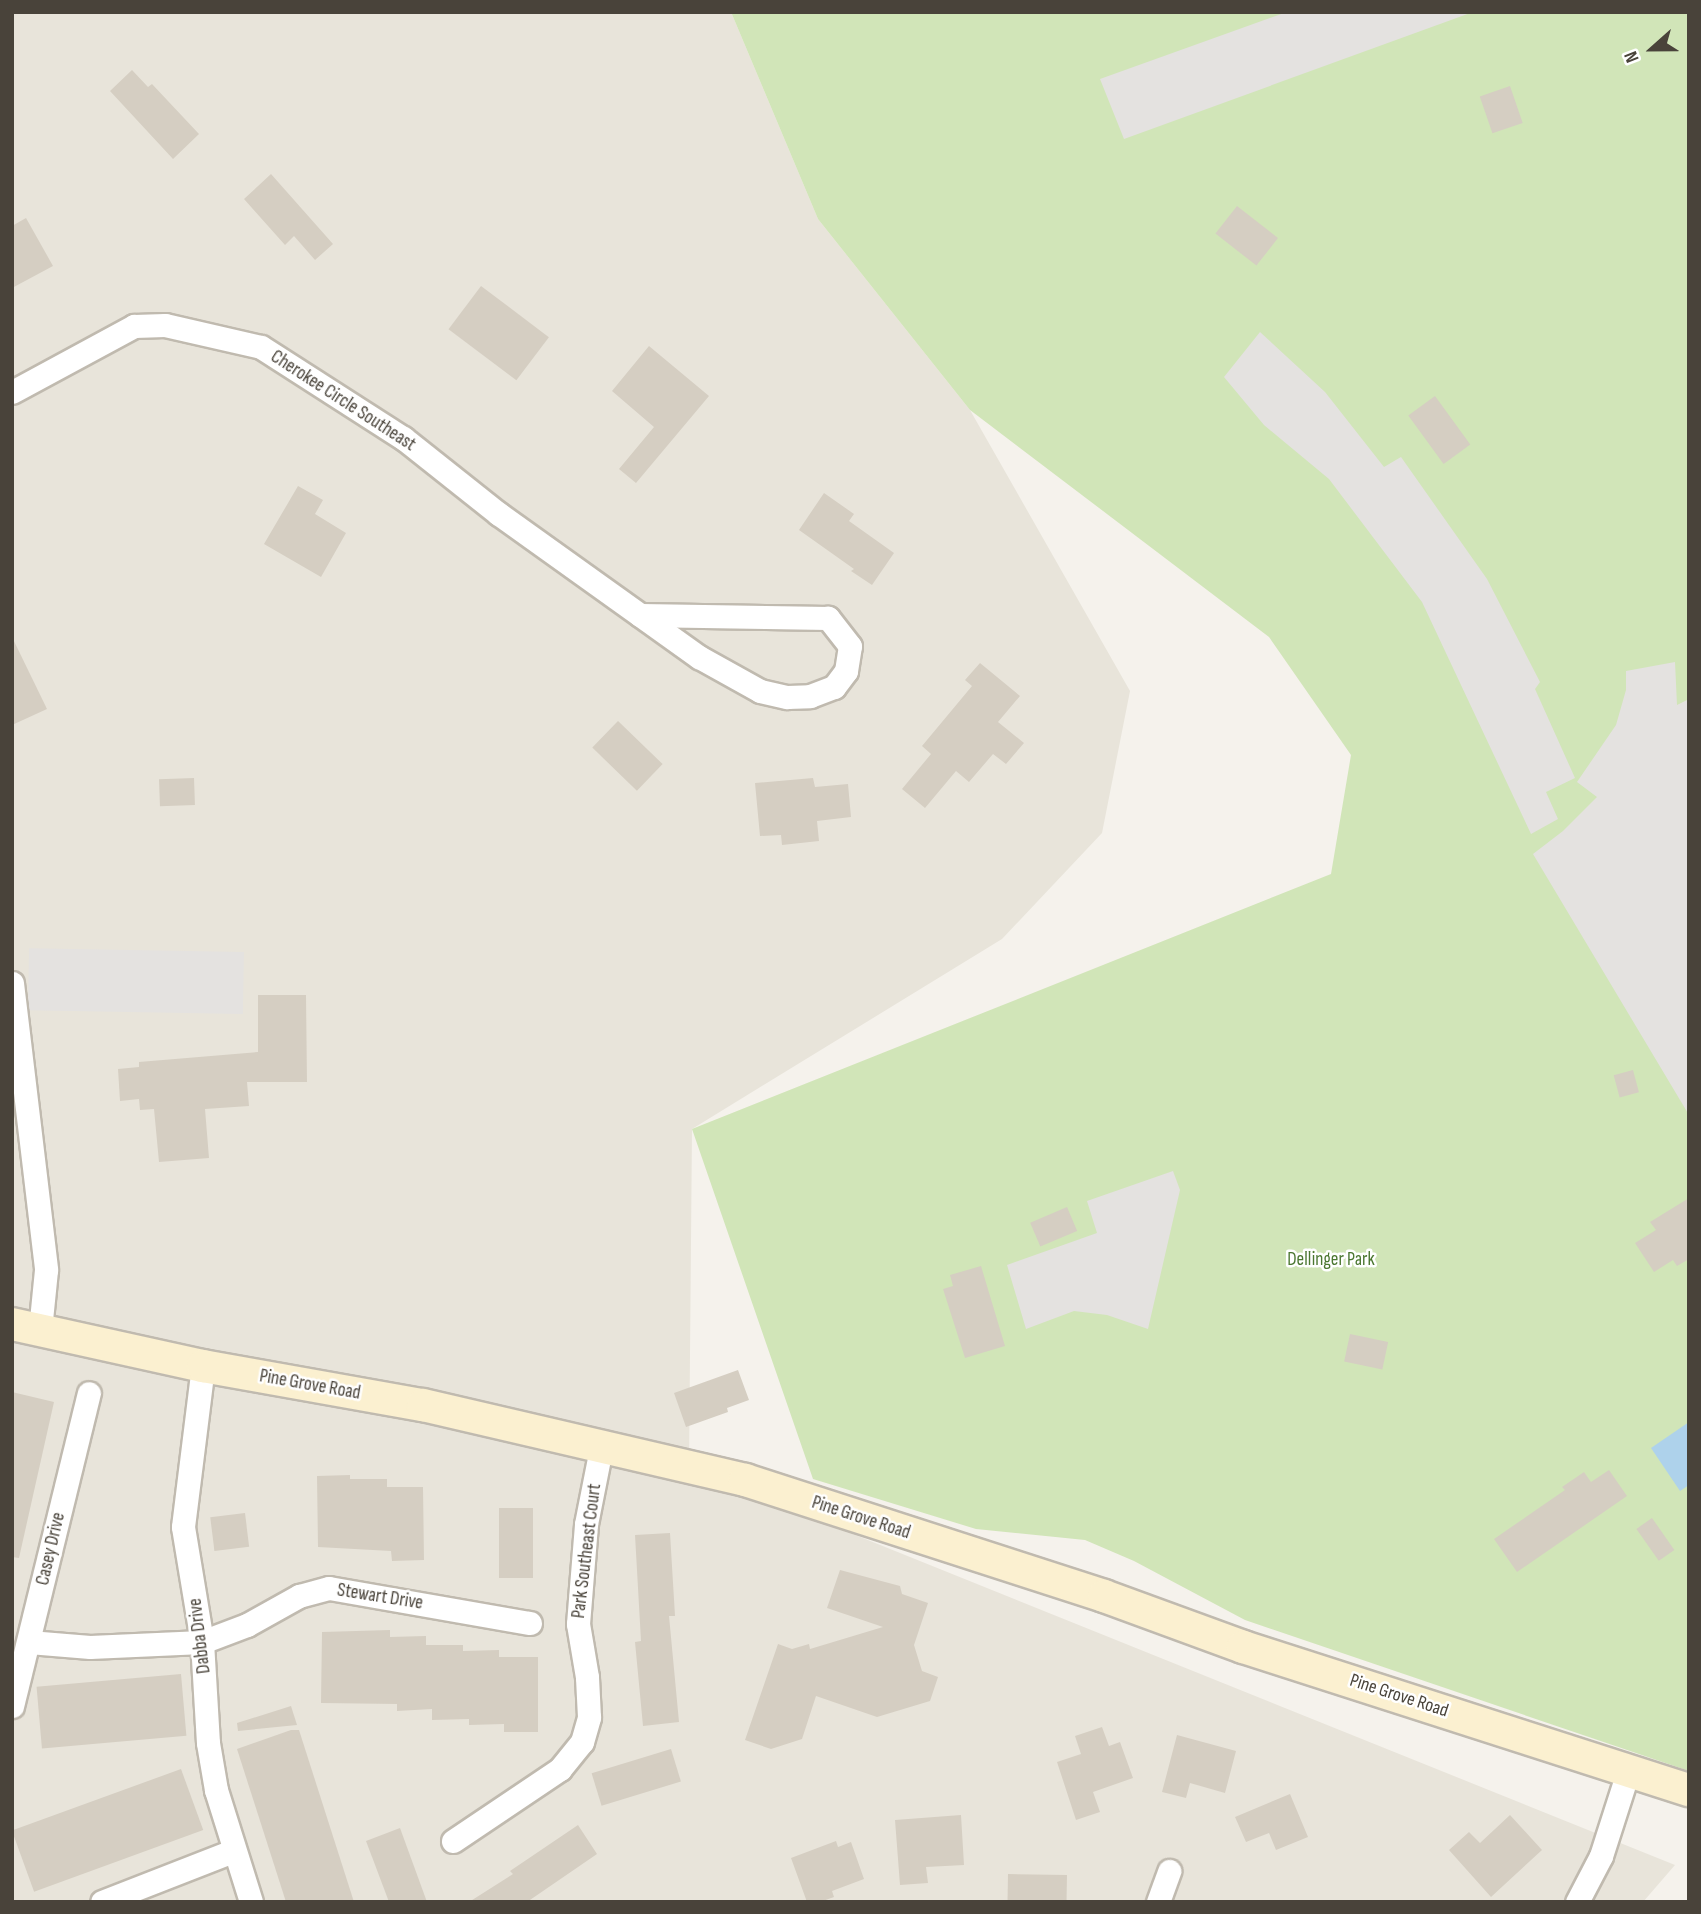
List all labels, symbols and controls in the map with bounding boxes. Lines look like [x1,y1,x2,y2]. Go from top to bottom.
north arrow [1617,14,1687,84]
text: N [1619,48,1644,66]
street label: Cherokee Circle Southeast [266,346,420,456]
park label: Dellinger Park [1287,1249,1375,1271]
street label: Pine Grove Road [258,1365,362,1405]
street label: Park Southeast Court [567,1482,607,1620]
street label: Pine Grove Road [809,1491,913,1545]
street label: Casey Drive [32,1510,70,1588]
street label: Stewart Drive [335,1579,425,1615]
street label: Dabba Drive [184,1597,216,1675]
street label: Pine Grove Road [1347,1669,1451,1723]

